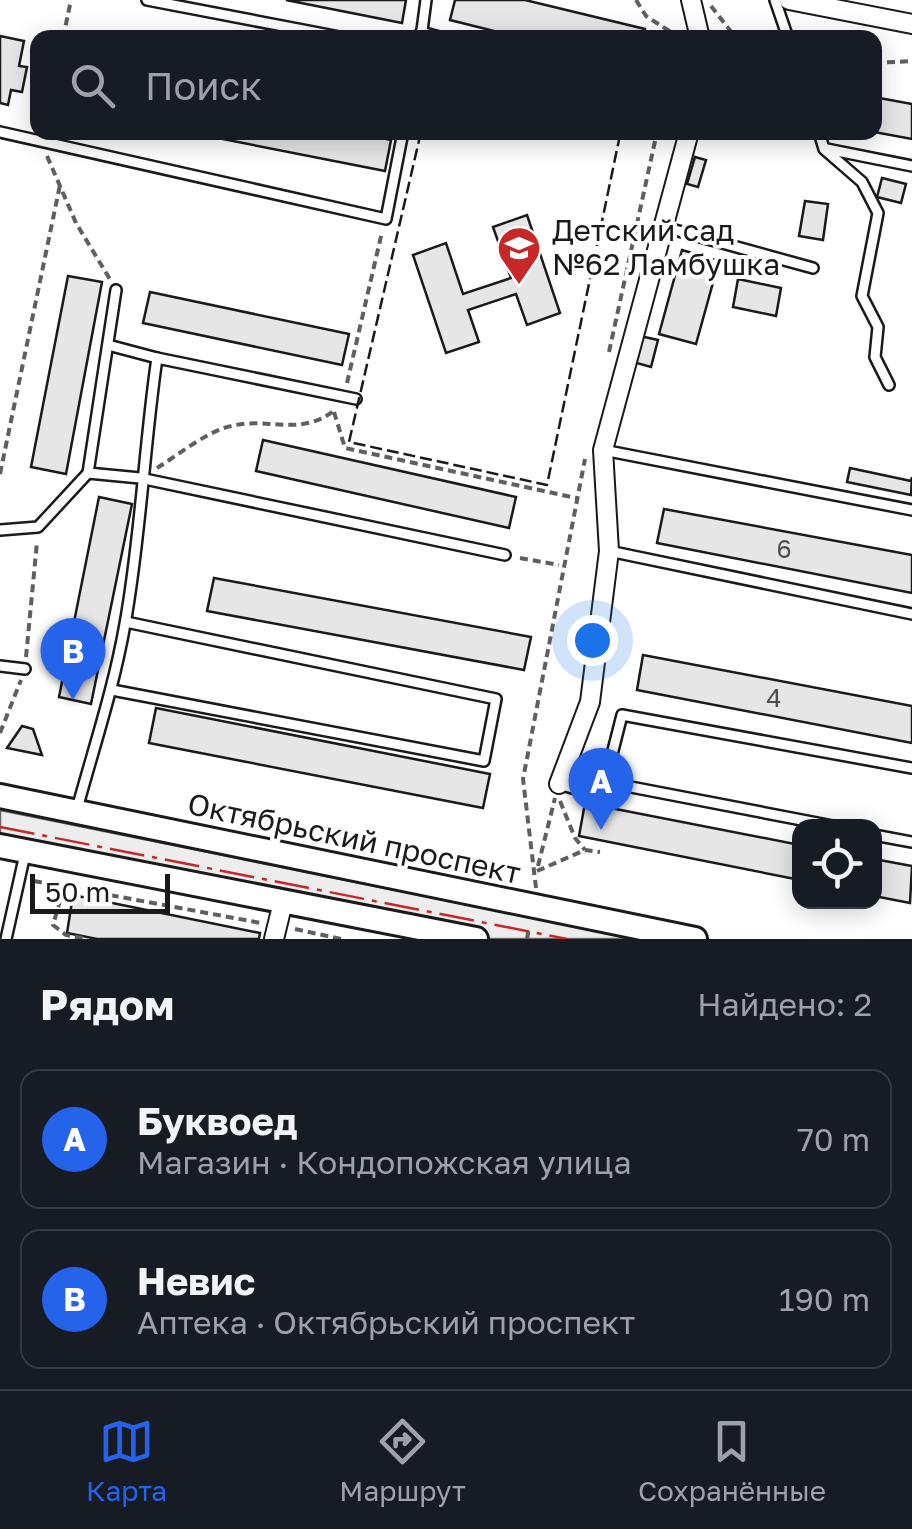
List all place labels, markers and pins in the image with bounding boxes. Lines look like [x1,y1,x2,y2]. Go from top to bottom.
place label: Детский сад №62 Ламбушка [552,212,780,282]
school or university icon: Детский сад №62 Ламбушка [496,225,542,286]
pin: B [40,618,106,700]
pin: A [568,748,634,830]

